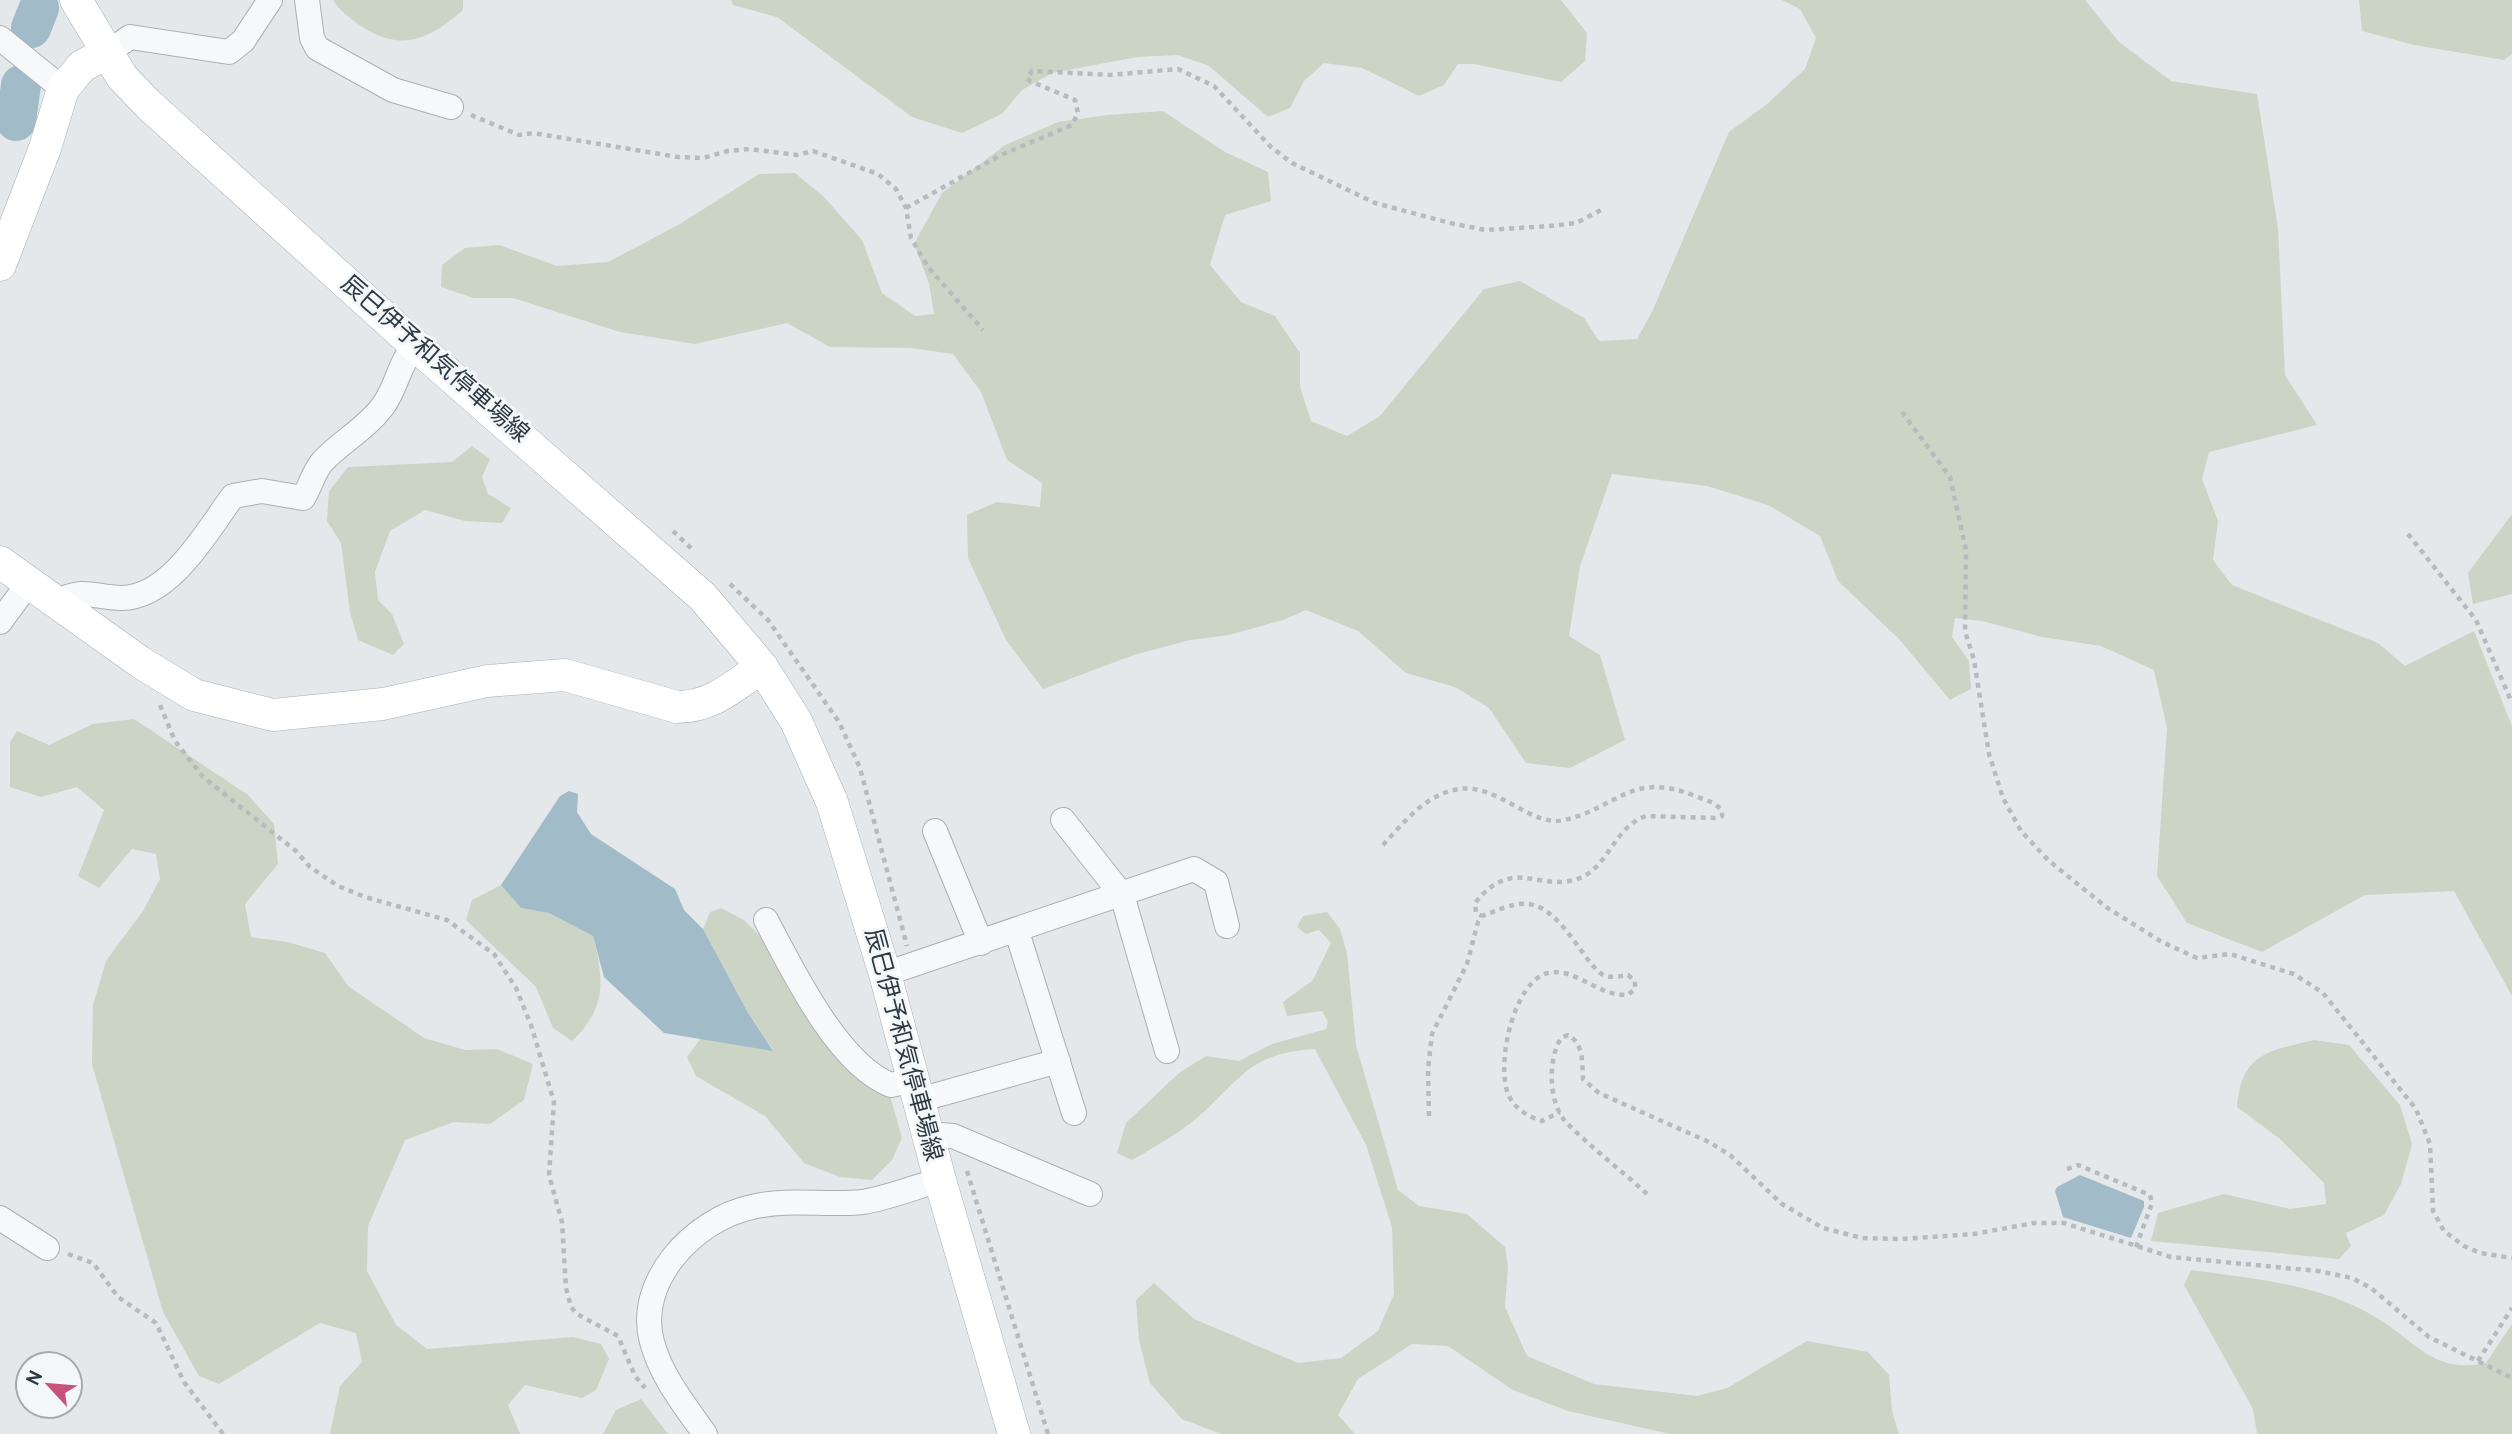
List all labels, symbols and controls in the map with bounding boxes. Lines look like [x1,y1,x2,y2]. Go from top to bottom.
street label: 辰巳伊予和気停車場線 [334,270,534,450]
street label: 辰巳伊予和気停車場線 [856,925,948,1165]
north arrow [14,1350,84,1420]
text: N [22,1367,49,1390]

